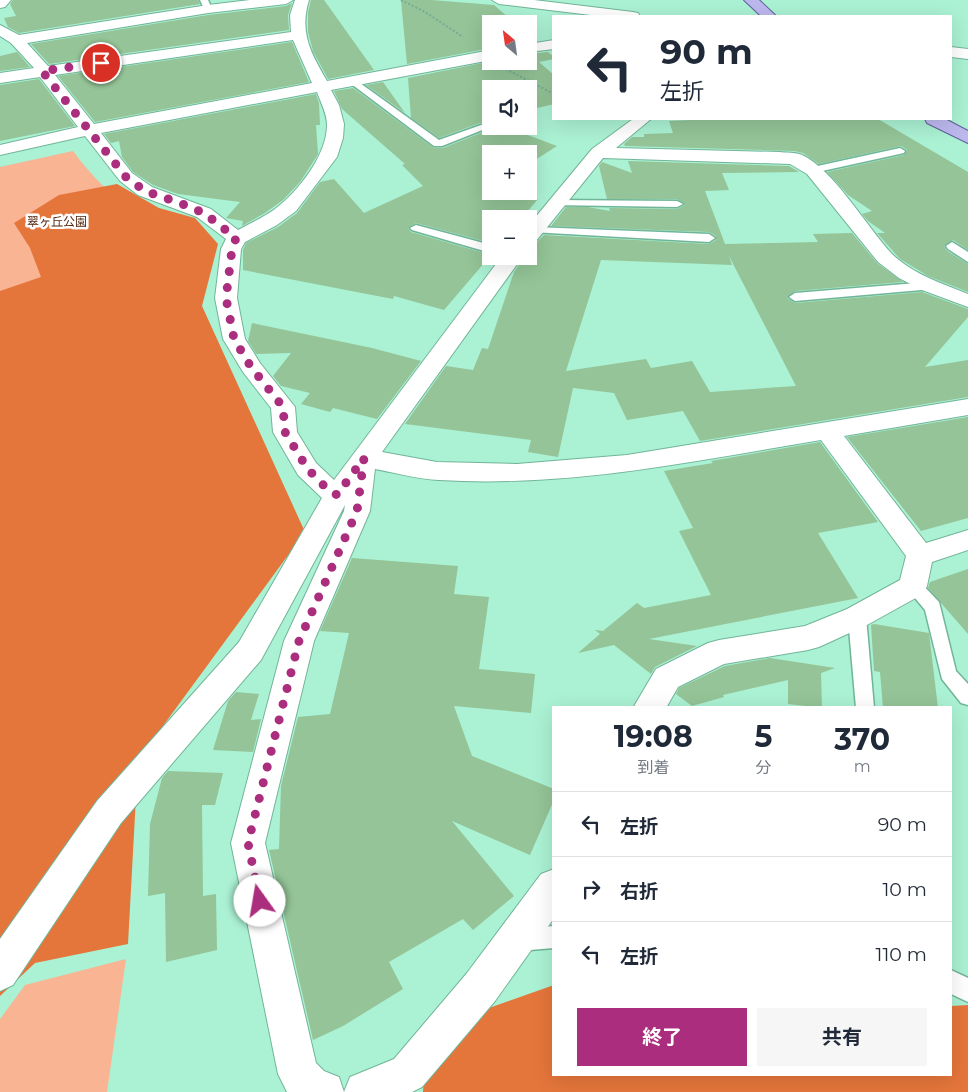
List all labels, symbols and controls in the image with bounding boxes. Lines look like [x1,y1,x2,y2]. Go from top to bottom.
north arrow [482,15,538,70]
map controls [482,15,537,265]
text: 90 m [660,30,753,73]
icon: left [577,35,642,100]
pin [80,42,122,84]
icon: arrive [87,49,115,77]
text: 左折 [660,78,704,105]
button: sound [482,80,537,135]
button: + [482,145,537,200]
button: − [482,210,537,265]
park label: 翠ヶ丘公園 [27,214,87,229]
text: 19:08 [614,718,693,755]
text: 5 [755,718,772,755]
text: 370 [834,721,890,758]
text: m [854,757,871,776]
text: 到着 [637,758,669,777]
text: 分 [755,758,772,777]
icon: left [577,810,605,838]
text: 90 m [878,813,927,836]
text: 左折 [620,815,658,838]
position arrow [233,874,285,926]
icon: right [577,875,605,903]
text: 10 m [882,878,927,901]
text: 右折 [620,880,658,903]
icon: left [577,940,605,968]
text: 110 m [876,943,927,966]
text: 左折 [620,945,658,968]
button: 終了 [577,1008,747,1066]
button: 共有 [757,1008,927,1066]

